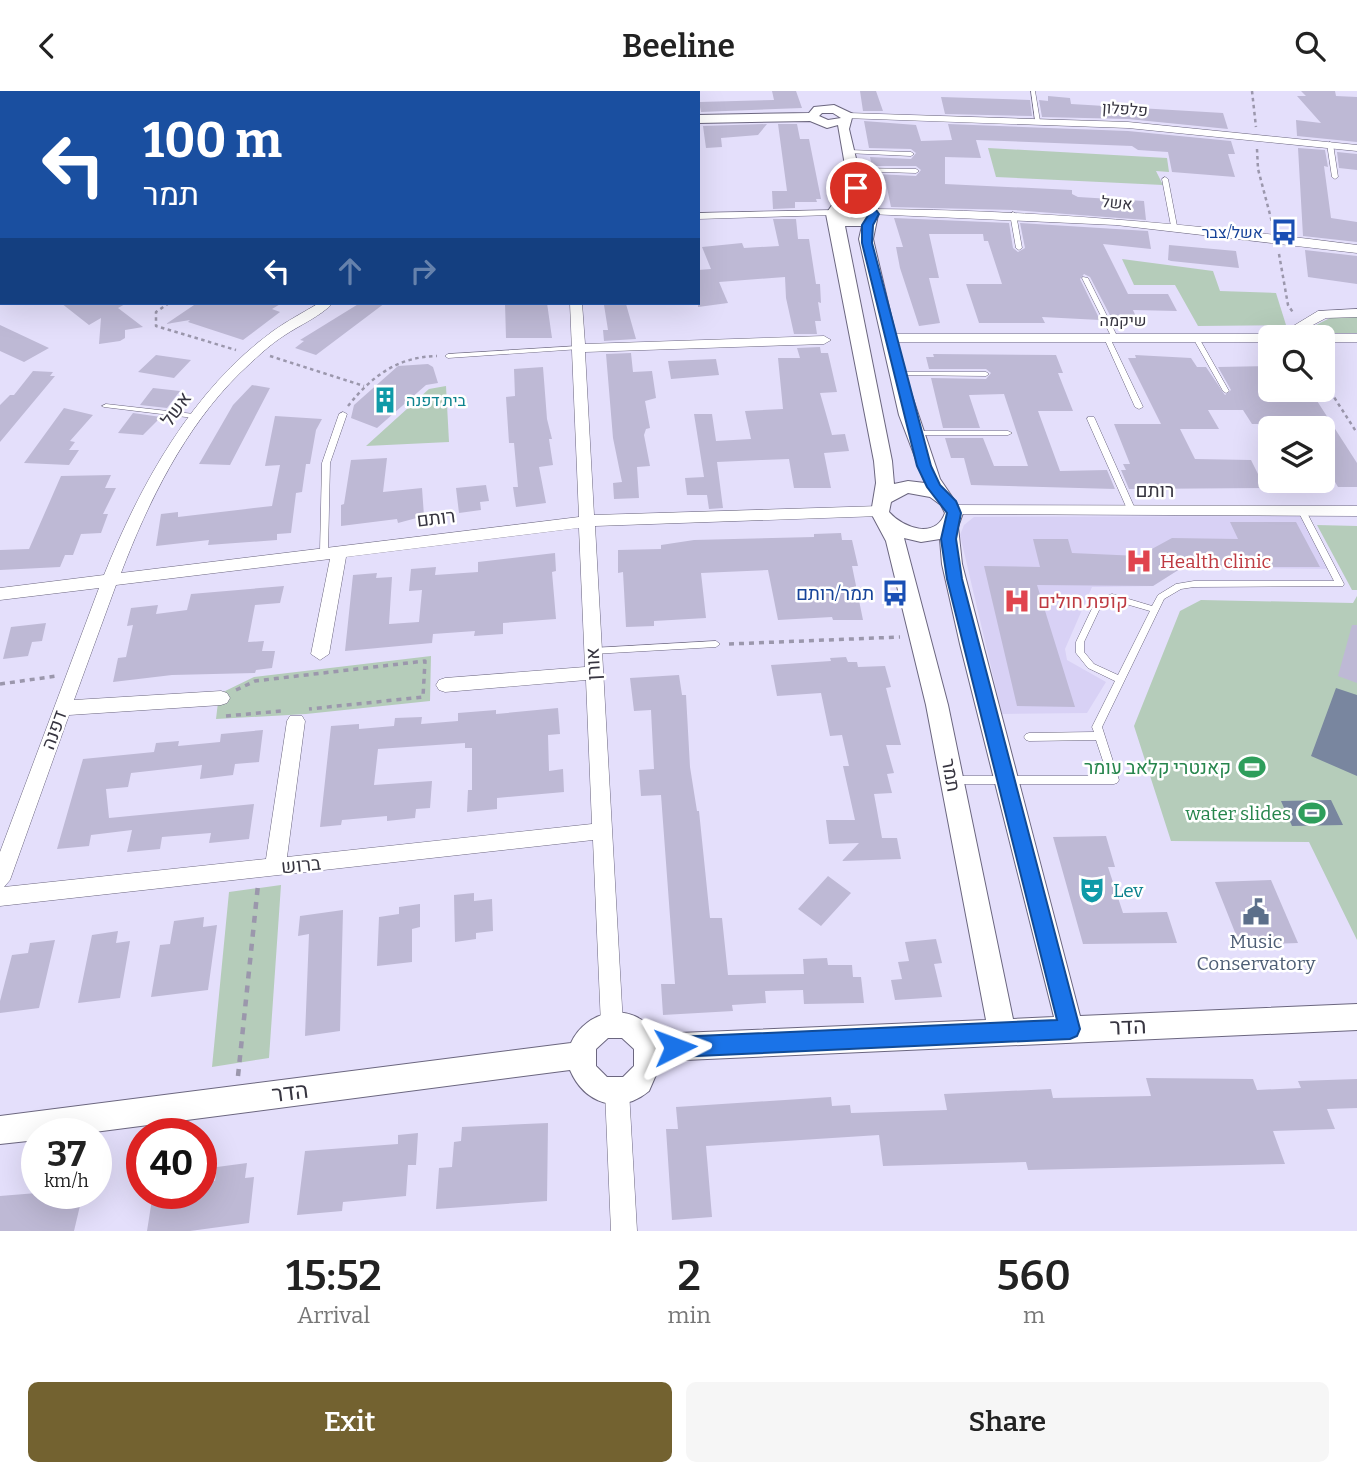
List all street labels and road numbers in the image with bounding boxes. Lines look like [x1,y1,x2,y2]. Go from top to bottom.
street label: פלפלון [1101,98,1149,120]
street label: אשל [1101,192,1133,214]
street label: שיקמה [1099,311,1147,330]
street label: אשל [156,387,196,431]
street label: רותם [1136,479,1174,502]
street label: רותם [415,504,457,532]
street label: אורן [581,647,605,681]
street label: דפנה [36,707,72,753]
street label: תמר [937,756,965,794]
street label: ברוש [280,851,322,879]
street label: הדר [1109,1011,1147,1041]
street label: הדר [270,1076,310,1108]

